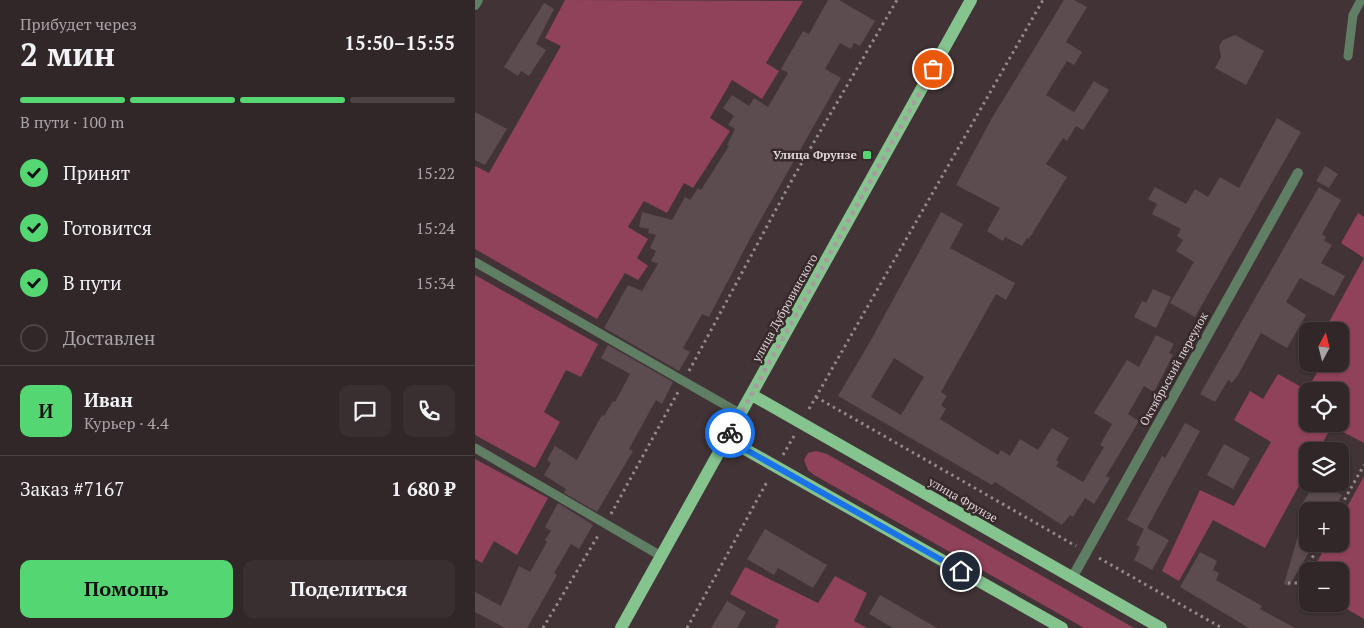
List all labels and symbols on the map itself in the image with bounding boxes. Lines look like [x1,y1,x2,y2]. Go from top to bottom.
pin [912,48,954,90]
place label: Улица Фрунзе [773,147,858,162]
marker: Улица Фрунзе [861,149,873,161]
street label: улица Дубровинского [748,251,821,365]
street label: Октябрьский переулок [1136,309,1211,428]
north arrow [1299,322,1349,372]
courier [705,408,755,458]
street label: улица Фрунзе [925,473,1000,525]
pin [940,550,982,592]

